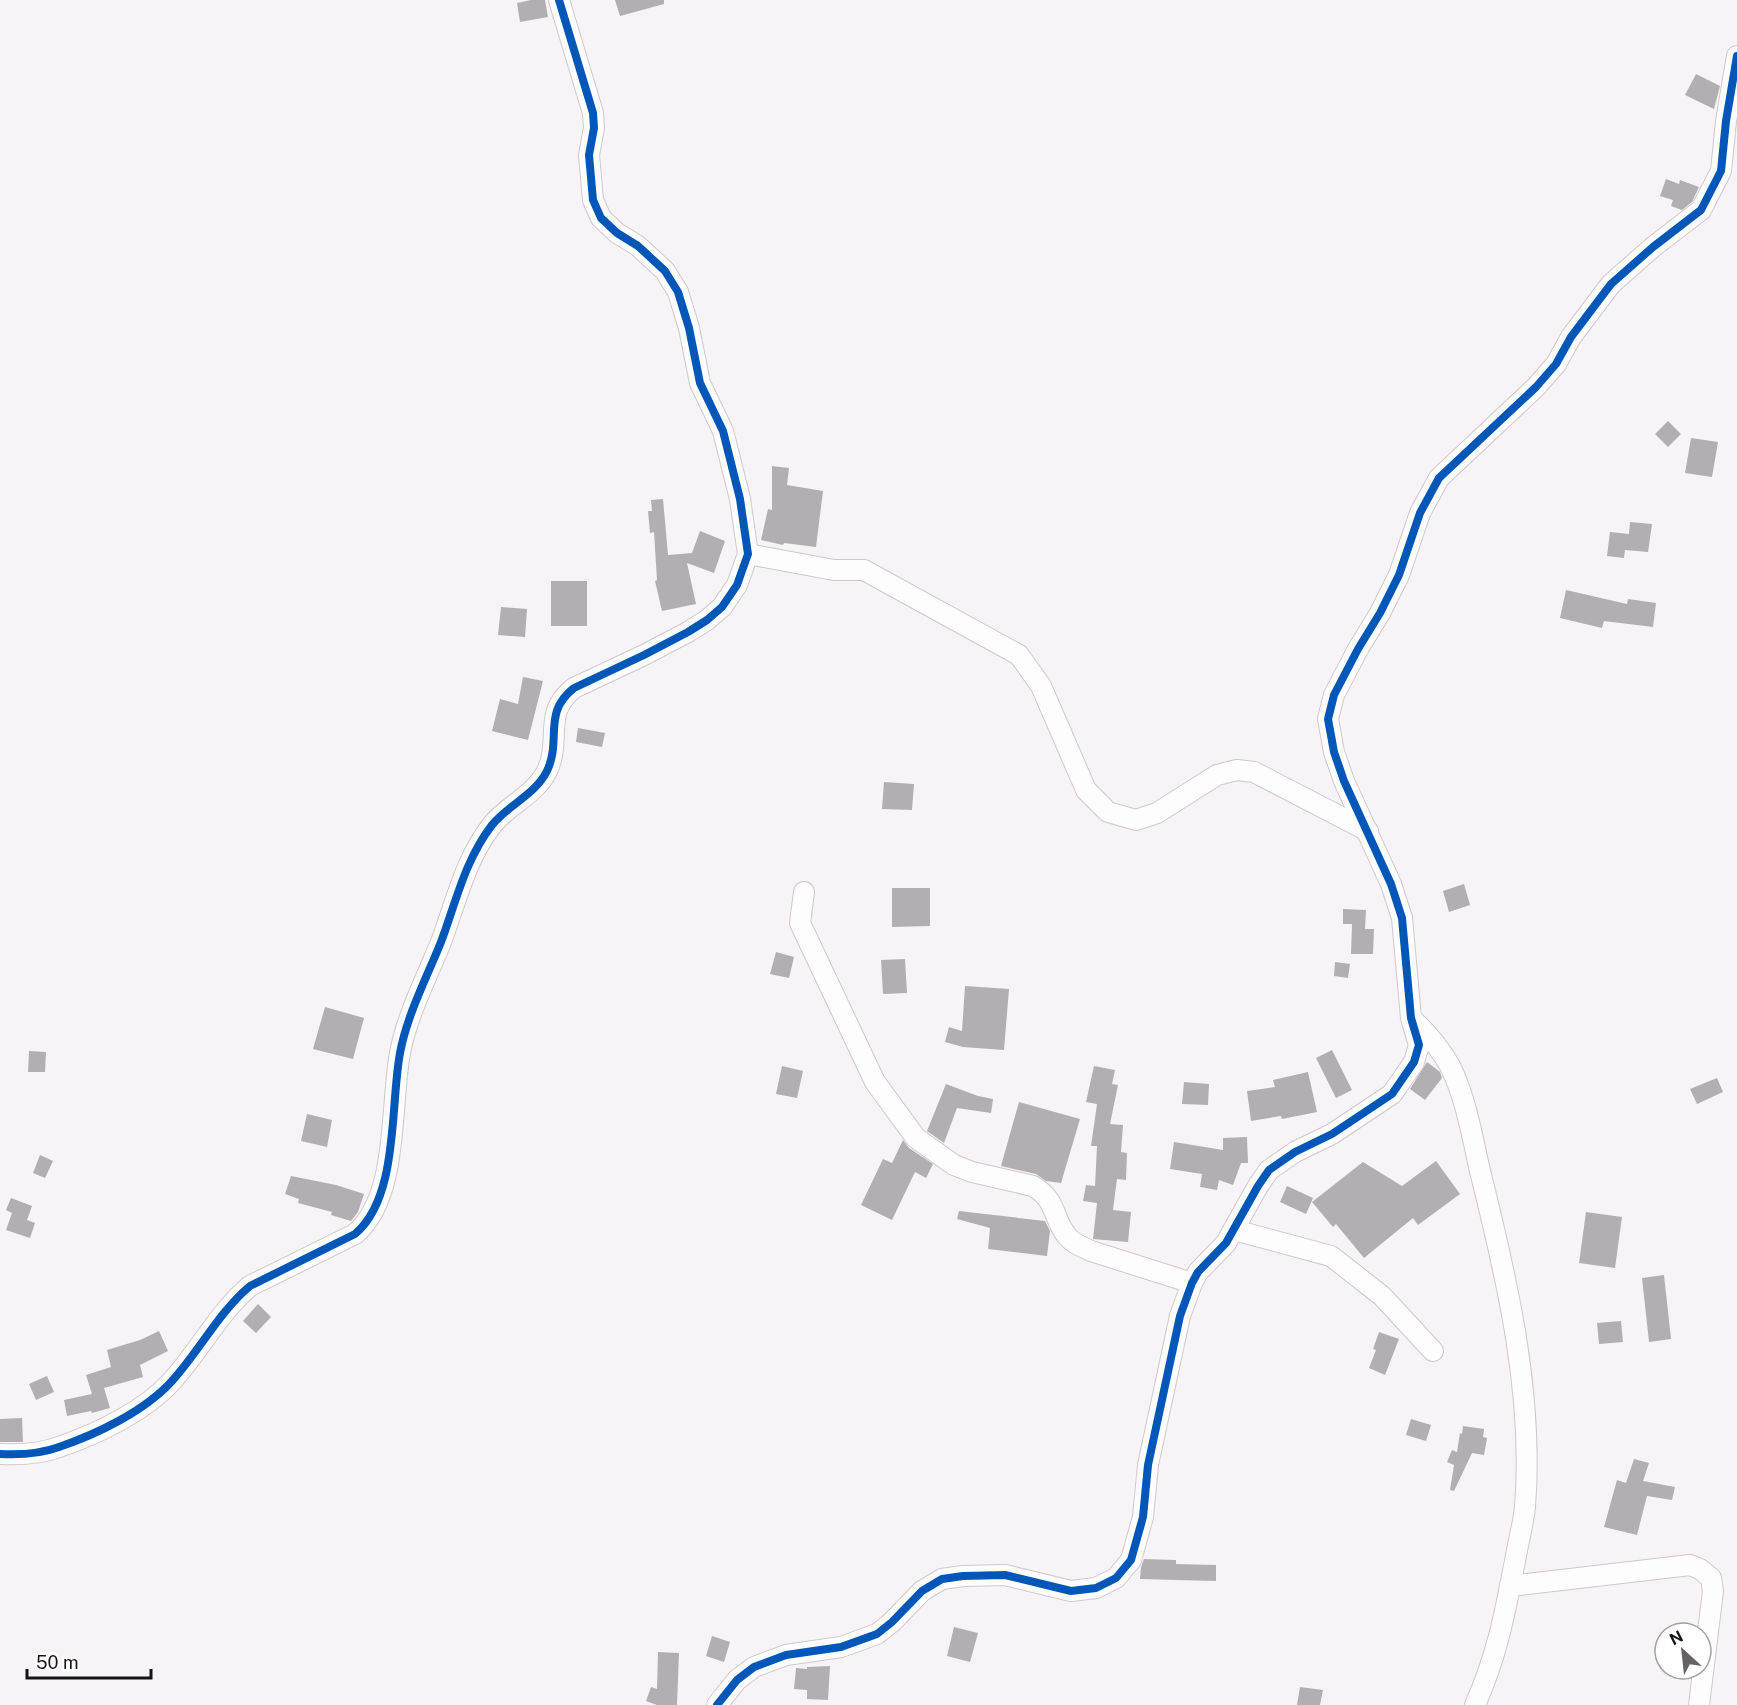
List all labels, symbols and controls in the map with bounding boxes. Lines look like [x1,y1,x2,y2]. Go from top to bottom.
north arrow [1653,1621,1713,1681]
text: N [1667,1627,1686,1649]
scale bar [27,1642,152,1680]
text: 50 m [36,1652,79,1673]

